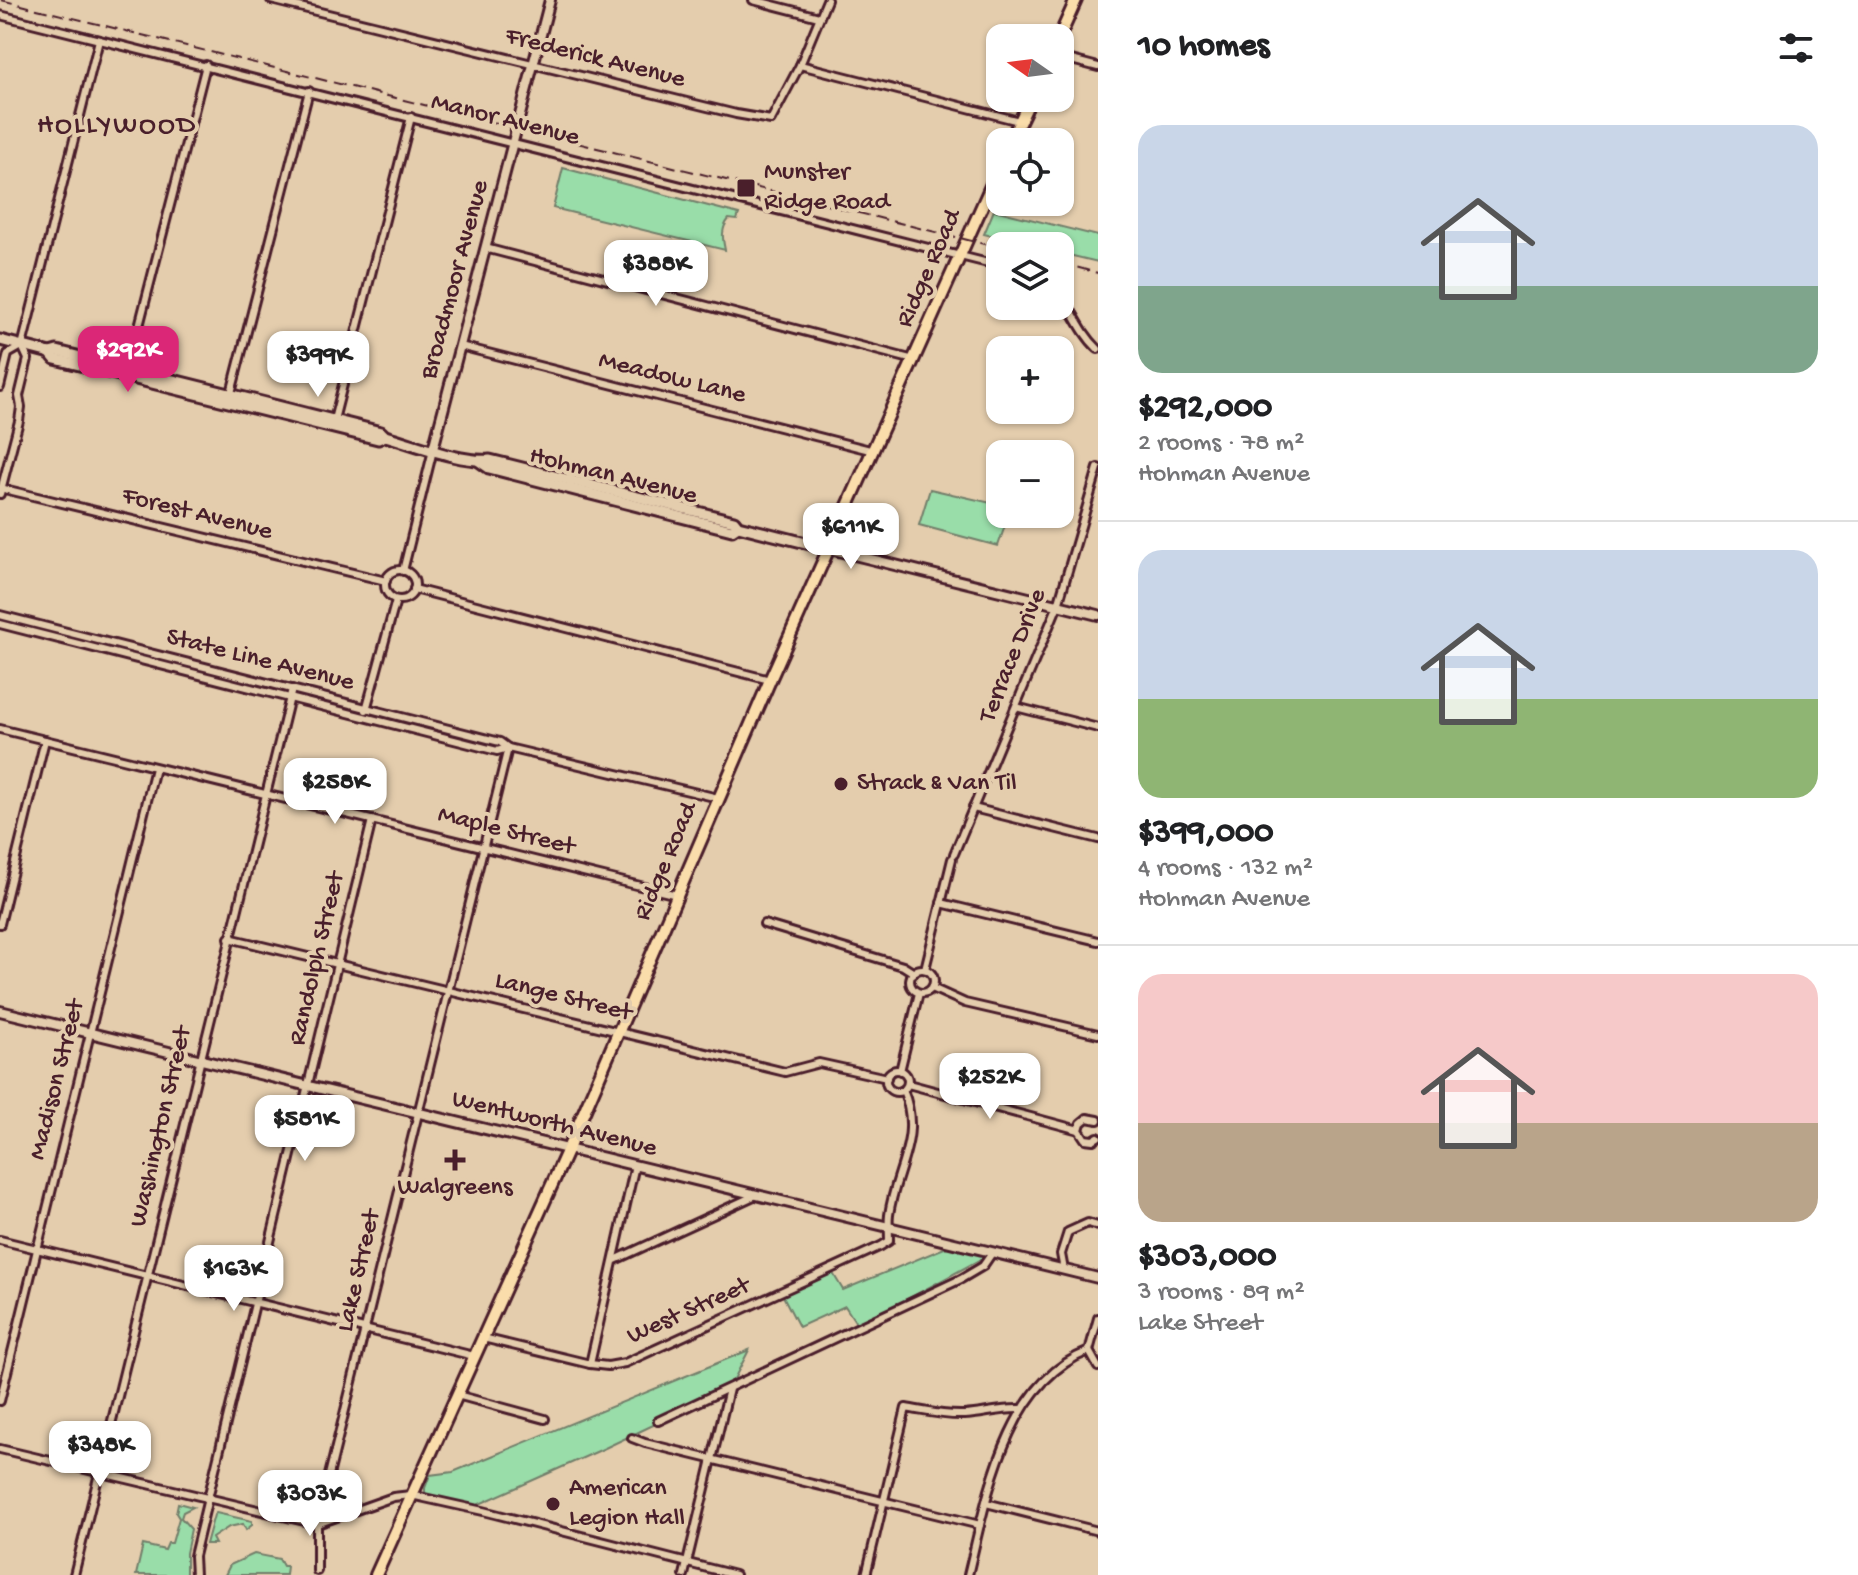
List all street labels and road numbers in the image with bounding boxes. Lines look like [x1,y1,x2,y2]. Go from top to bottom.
street label: Frederick Avenue [501,21,689,96]
street label: Manor Avenue [428,88,583,155]
street label: Broadmoor Avenue [414,177,498,384]
street label: Ridge Road [890,204,970,333]
street label: Meadow Lane [595,346,749,412]
street label: Hohman Avenue [526,441,701,513]
street label: Forest Avenue [118,481,276,549]
street label: Terrace Drive [972,584,1055,729]
street label: State Line Avenue [163,623,358,699]
street label: Ridge Road [628,796,707,926]
street label: Maple Street [434,800,580,865]
street label: Randolph Street [283,867,354,1049]
street label: Lange Street [491,966,637,1031]
street label: Madison Street [23,994,93,1163]
street label: Washington Street [124,1021,201,1230]
street label: Wentworth Avenue [448,1085,660,1166]
street label: Lake Street [331,1205,390,1335]
street label: West Street [623,1270,757,1353]

